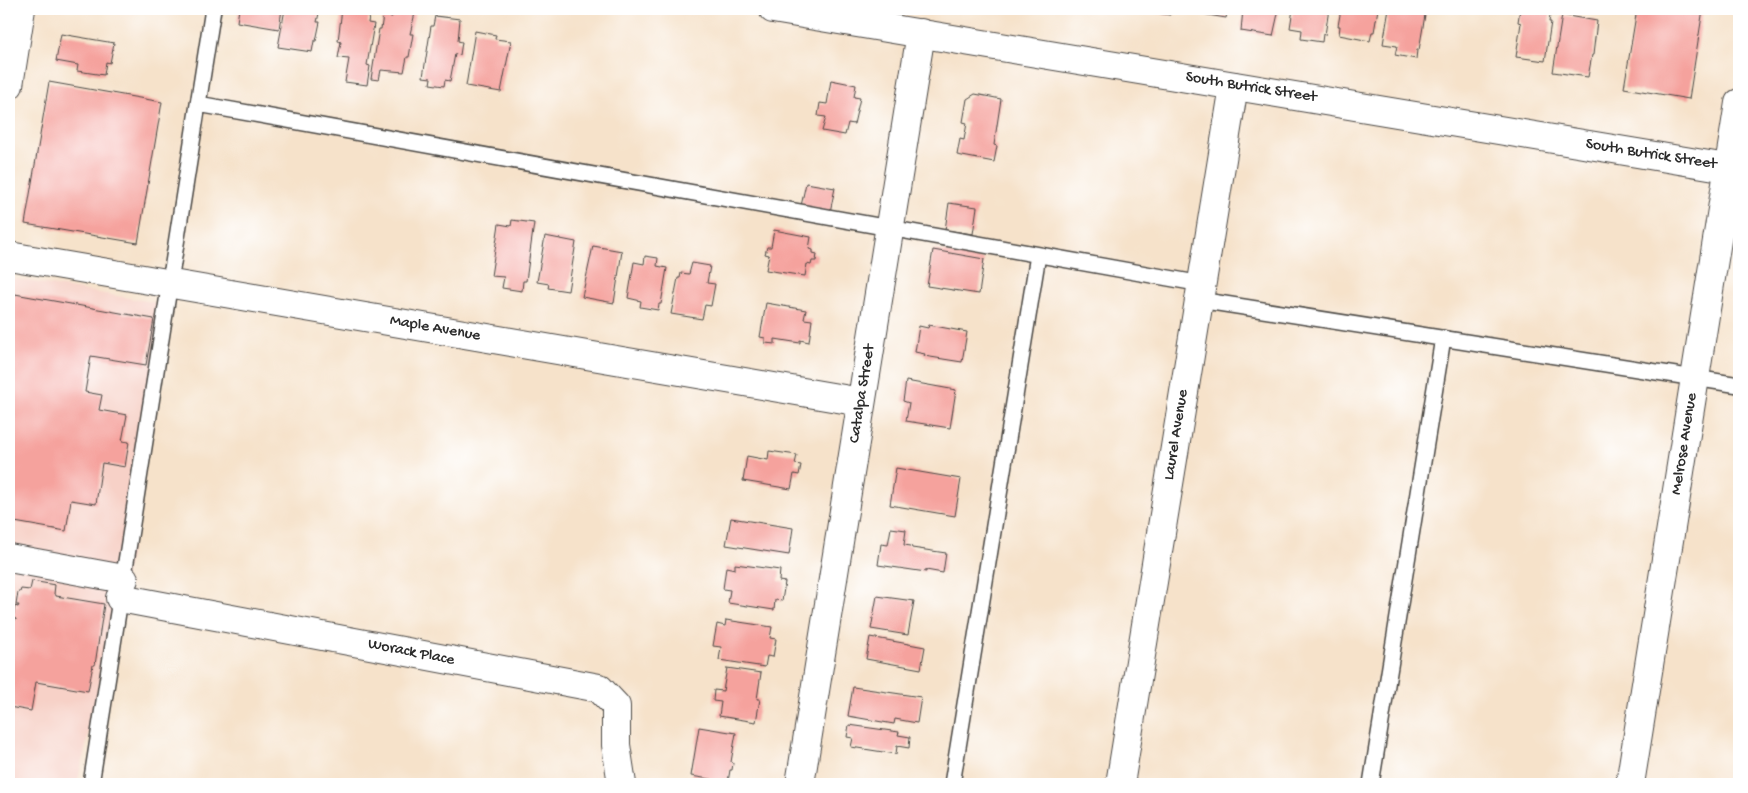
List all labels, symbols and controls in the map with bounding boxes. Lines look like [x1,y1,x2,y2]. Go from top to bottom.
street label: South Butrick Street [1184,68,1319,108]
street label: South Butrick Street [1584,135,1719,175]
street label: Maple Avenue [388,312,482,346]
street label: Catalpa Street [846,342,880,445]
street label: Laurel Avenue [1160,388,1194,482]
street label: Melrose Avenue [1668,391,1703,496]
street label: Worack Place [366,635,457,671]

